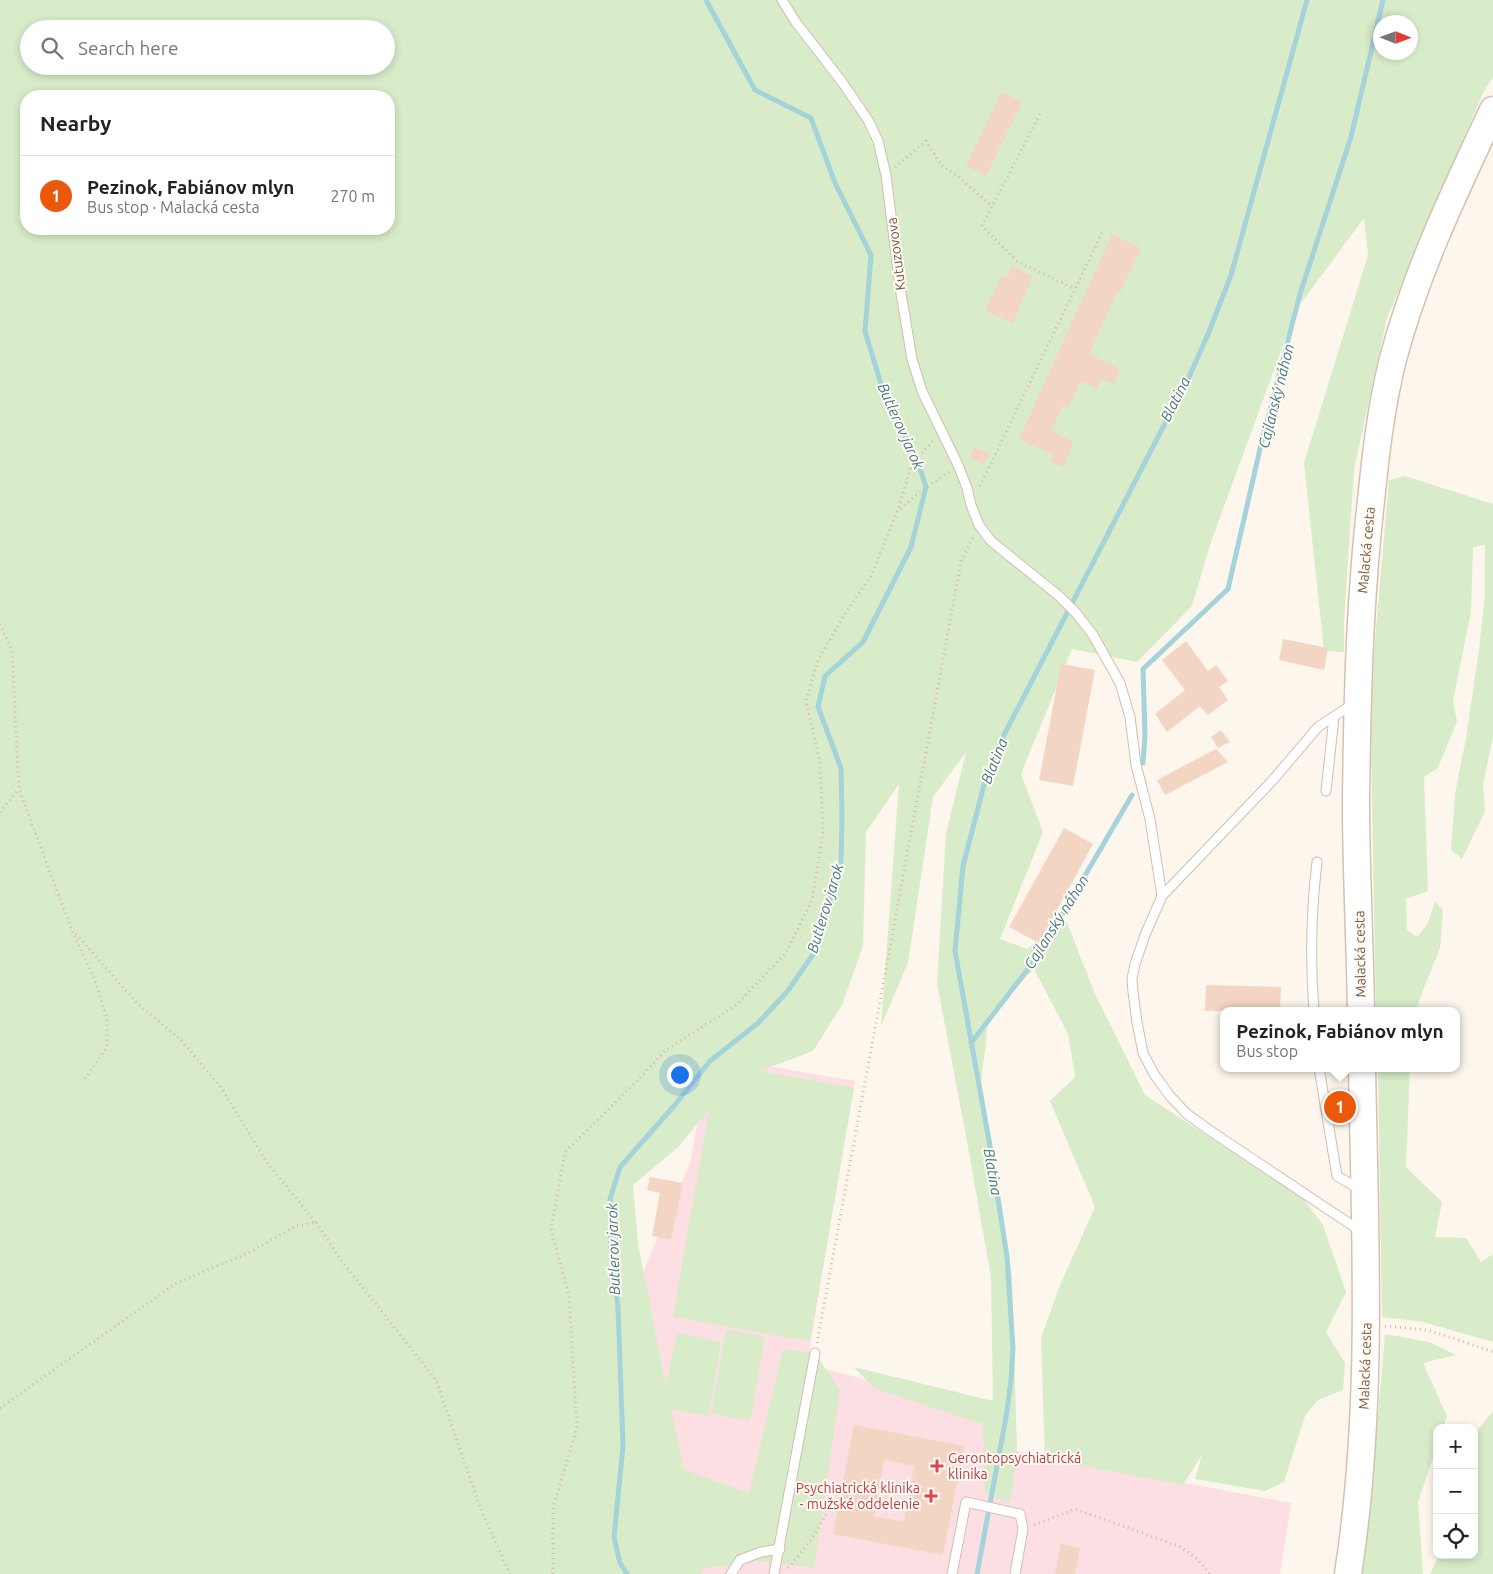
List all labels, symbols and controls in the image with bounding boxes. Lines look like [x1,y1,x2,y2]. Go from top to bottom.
north arrow [1373,15,1418,60]
search box [20,20,395,75]
icon: search [38,34,66,62]
text: Search here [78,37,178,59]
text: Nearby [40,111,111,135]
text: Pezinok, Fabiánov mlyn [87,176,294,198]
text: 1 [51,187,61,205]
text: 270 m [330,187,375,205]
text: Bus stop · Malacká cesta [87,198,260,216]
street label: Kutuzovova [884,217,908,291]
water label: Cajlanský náhon [1255,342,1297,450]
water label: Blatina [1157,374,1193,424]
water label: Butlerov jarok [874,380,928,472]
street label: Malacká cesta [1354,506,1378,594]
water label: Blatina [977,736,1011,786]
water label: Butlerov jarok [803,861,847,955]
water label: Cajlanský náhon [1020,872,1092,972]
street label: Malacká cesta [1351,910,1369,998]
popup [1220,1007,1460,1072]
text: Pezinok, Fabiánov mlyn [1236,1020,1444,1042]
text: Bus stop [1236,1042,1298,1060]
your location [667,1062,693,1088]
pin: 1 [1324,1088,1356,1126]
water label: Blatina [981,1147,1005,1197]
water label: Butlerov jarok [603,1202,623,1296]
street label: Malacká cesta [1355,1322,1375,1410]
map controls [1433,1424,1478,1559]
button: + [1433,1424,1478,1469]
place label: Gerontopsychiatrická klinika [948,1450,1081,1482]
marker: Gerontopsychiatrická klinika [930,1459,944,1473]
button: − [1433,1469,1478,1514]
place label: Psychiatrická klinika - mužské oddelenie [796,1480,920,1512]
marker: Psychiatrická klinika - mužské oddelenie [924,1489,938,1503]
button: locate [1433,1514,1478,1559]

